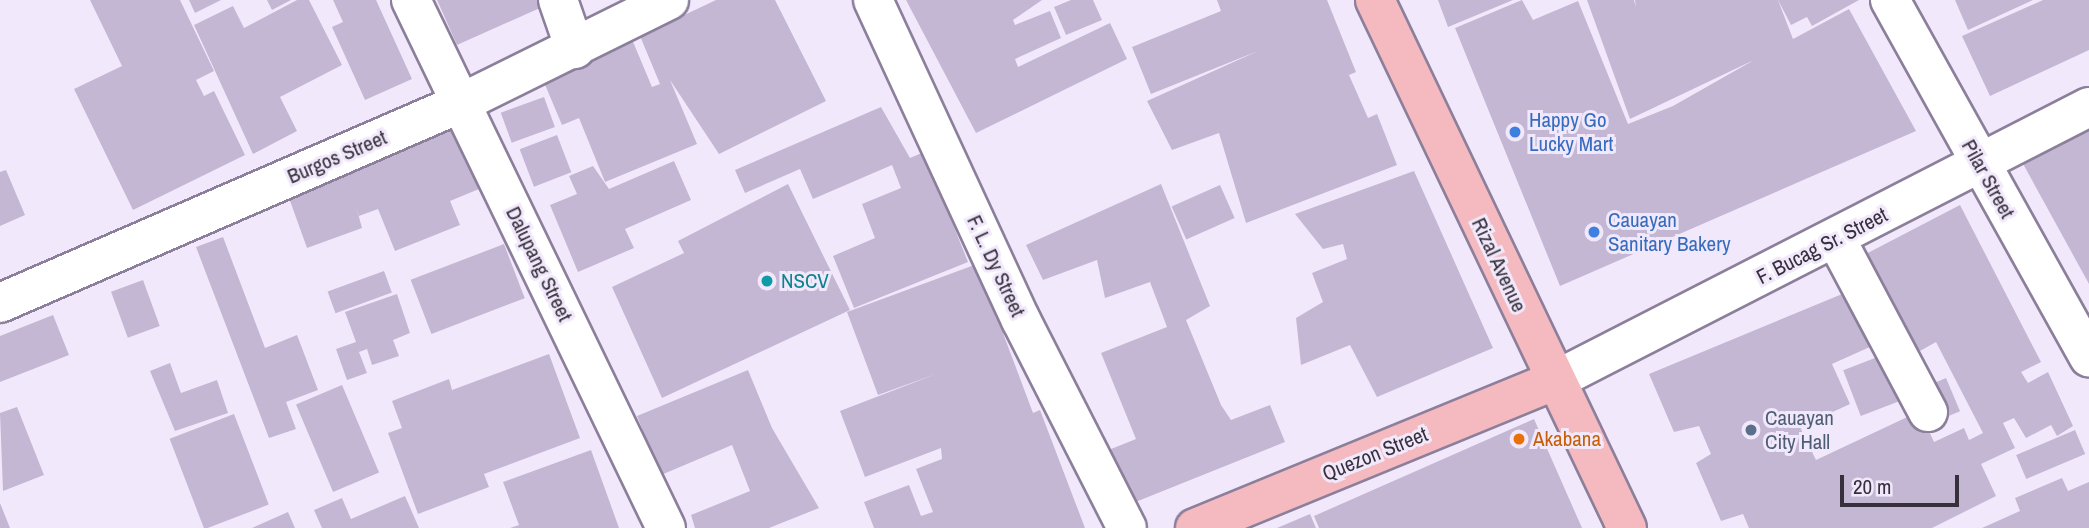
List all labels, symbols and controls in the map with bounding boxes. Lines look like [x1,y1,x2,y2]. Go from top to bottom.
place label: Happy Go Lucky Mart [1529,107,1613,157]
marker: Happy Go Lucky Mart [1507,124,1523,140]
street label: Burgos Street [284,125,390,189]
street label: Pilar Street [1956,135,2020,223]
street label: F. Bucag Sr. Street [1752,202,1892,290]
street label: Dalupang Street [500,203,578,325]
place label: Cauayan Sanitary Bakery [1608,207,1731,257]
street label: F. L. Dy Street [962,211,1030,321]
street label: Rizal Avenue [1466,213,1532,317]
marker: Cauayan Sanitary Bakery [1586,224,1602,240]
place label: NSCV [781,268,829,294]
marker: NSCV [759,273,775,289]
place label: Cauayan City Hall [1765,405,1834,455]
street label: Quezon Street [1319,422,1431,486]
marker: Cauayan City Hall [1743,422,1759,438]
place label: Akabana [1533,426,1601,452]
marker: Akabana [1511,431,1527,447]
scale bar [1844,462,1963,506]
text: 20 m [1853,472,1891,501]

